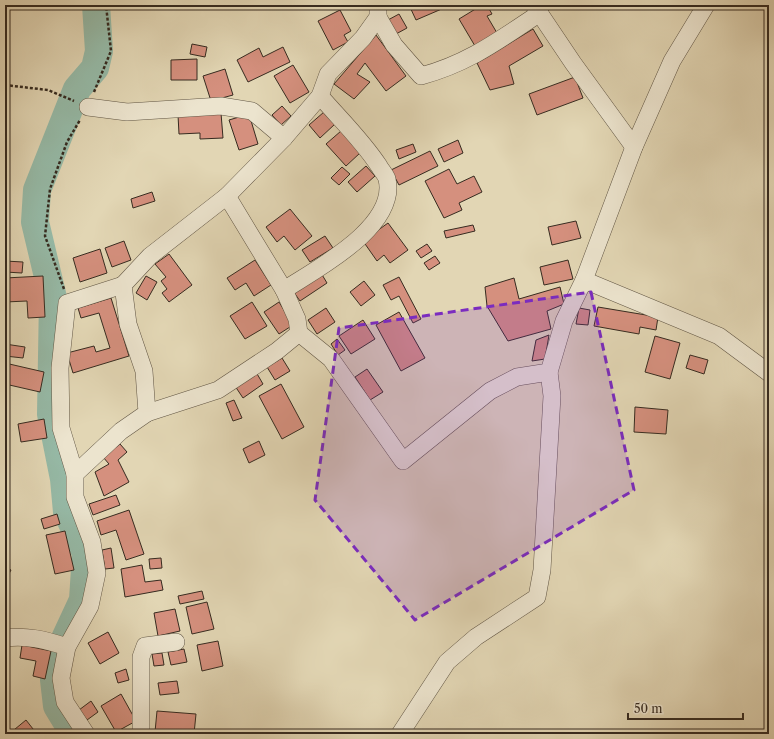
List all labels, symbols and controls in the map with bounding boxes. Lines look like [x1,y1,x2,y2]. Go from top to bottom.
scale bar [628,695,743,721]
text: 50 m [634,701,663,716]

